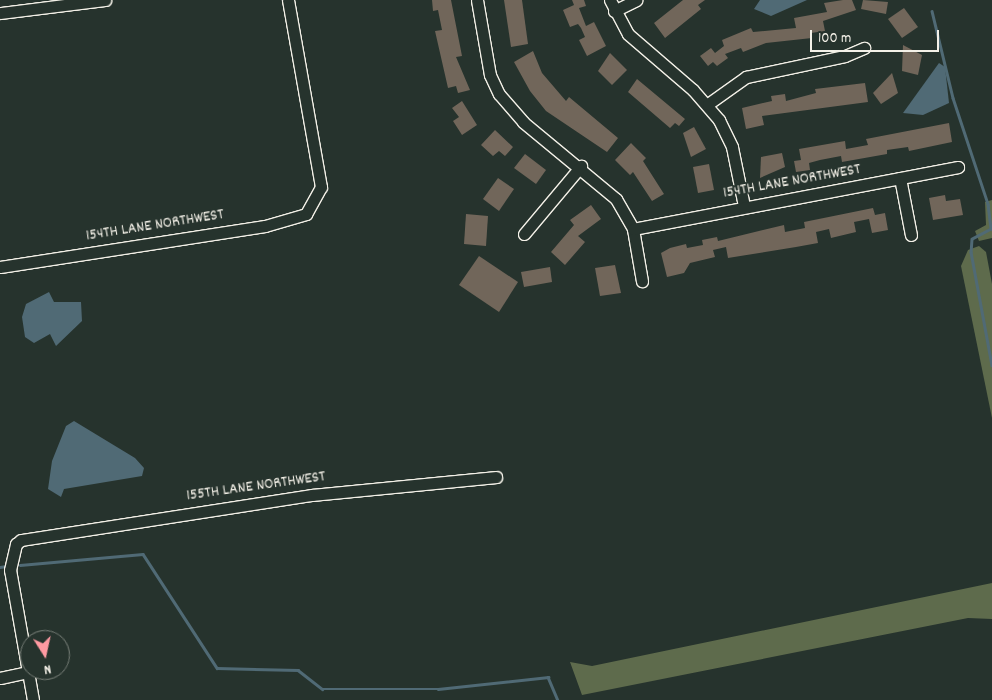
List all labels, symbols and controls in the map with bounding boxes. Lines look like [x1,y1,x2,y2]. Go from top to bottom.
scale bar [812,20,941,52]
text: 100 m [818,28,851,50]
street label: 154TH LANE NORTHWEST [722,160,862,204]
street label: 154TH LANE NORTHWEST [85,206,225,246]
street label: 155TH LANE NORTHWEST [185,468,327,506]
north arrow [20,630,70,680]
text: N [42,658,53,679]

